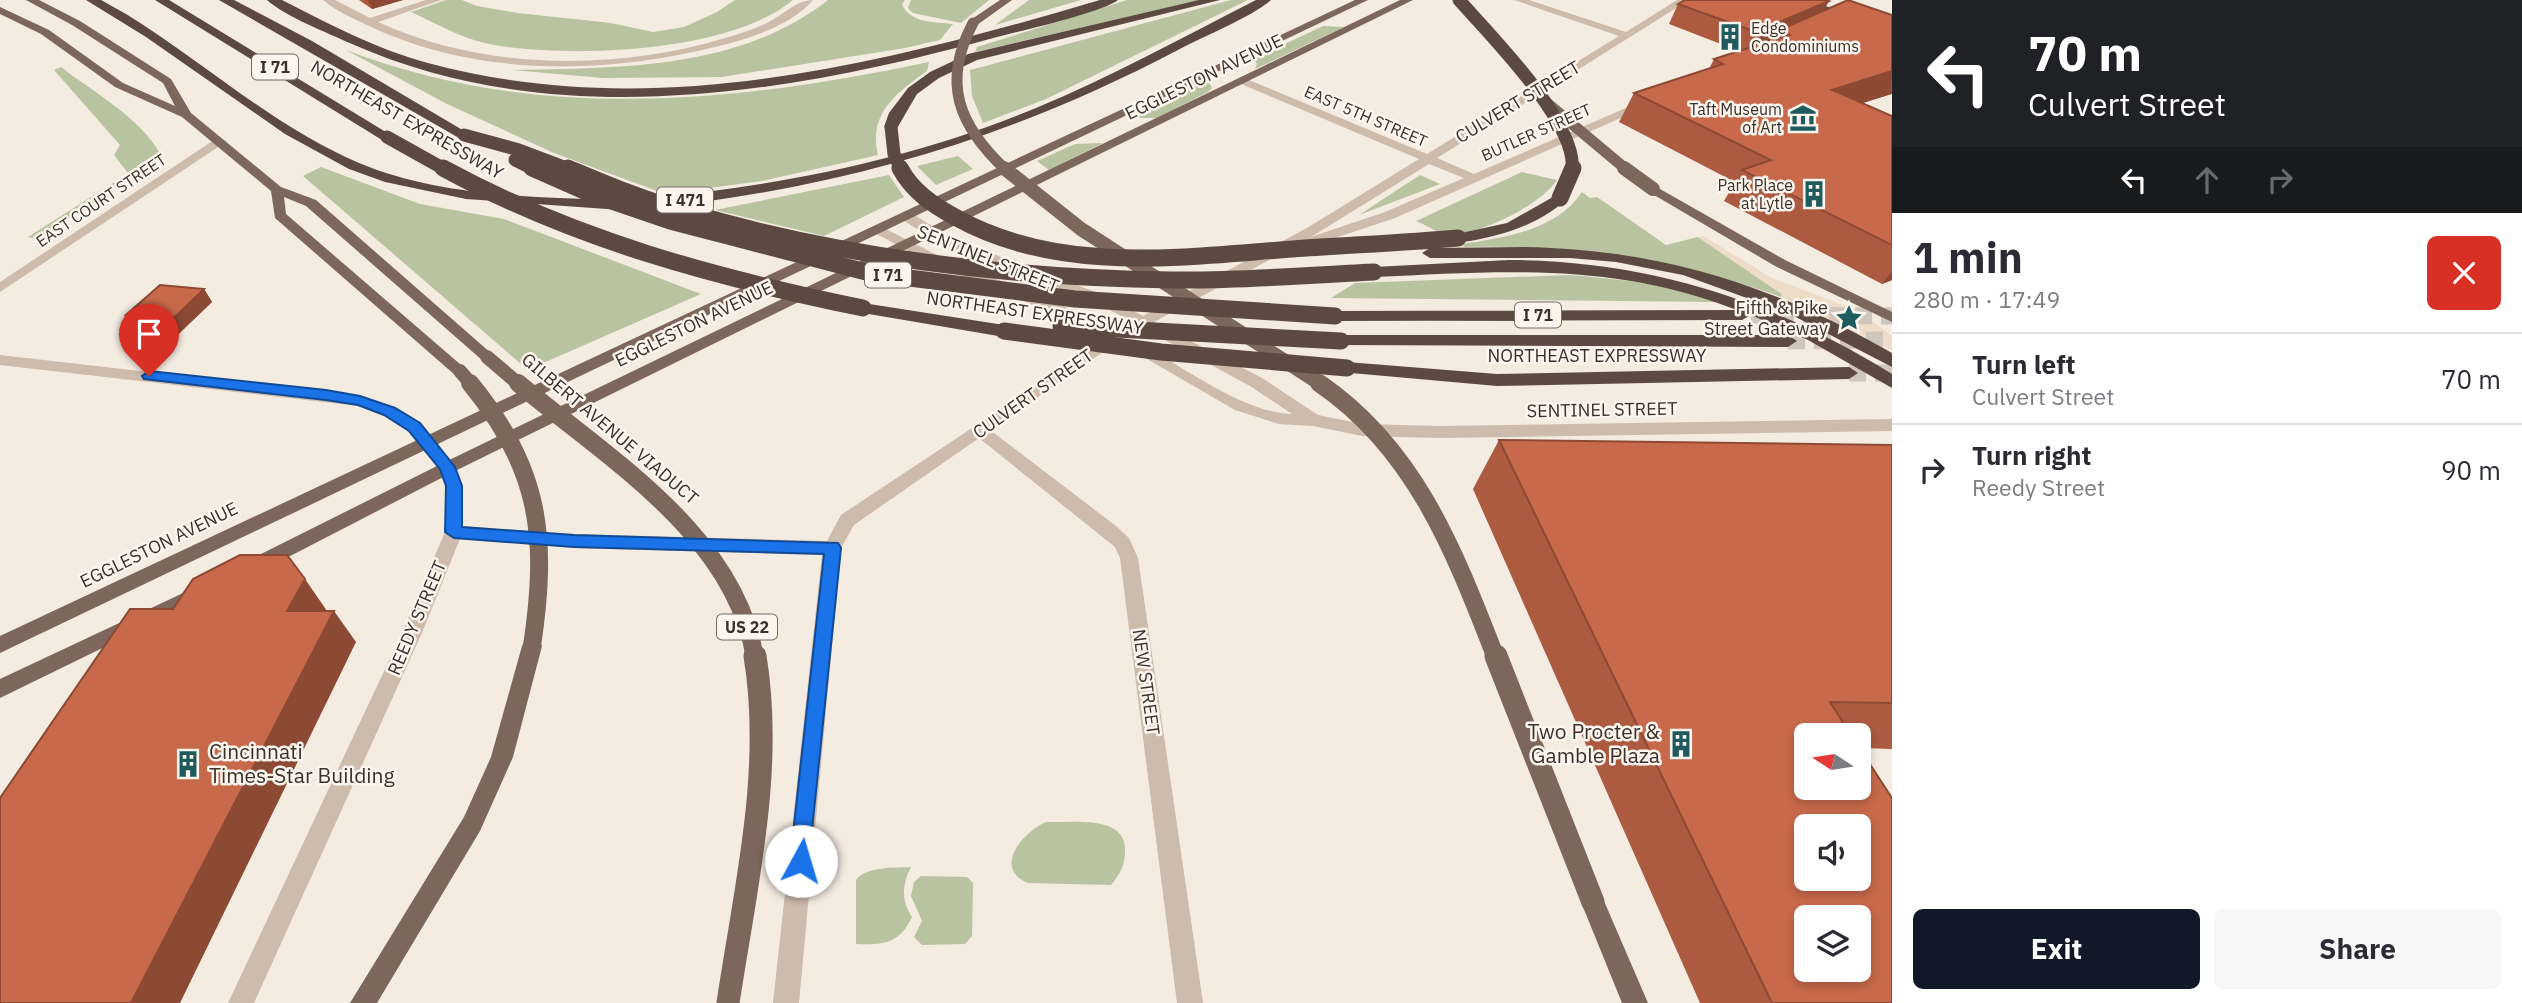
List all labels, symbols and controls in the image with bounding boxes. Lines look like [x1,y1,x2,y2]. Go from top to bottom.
place label: Edge Condominiums [1751,18,1859,56]
text: 70 m [2028,21,2142,84]
building icon: Edge Condominiums [1715,22,1745,52]
street label: EGGLESTON AVENUE [1121,28,1286,125]
icon: left [1913,28,2004,119]
road number: I 71 [252,54,298,80]
street label: NORTHEAST EXPRESSWAY [307,55,508,184]
street label: CULVERT STREET [1451,55,1584,148]
street label: EAST 5TH STREET [1301,81,1431,151]
text: Culvert Street [2028,83,2226,125]
street label: BUTLER STREET [1478,99,1594,165]
place label: Taft Museum of Art [1689,99,1782,137]
museum icon: Taft Museum of Art [1788,103,1818,133]
street label: EAST COURT STREET [32,149,170,251]
icon: left [2115,161,2153,199]
icon: ahead [2188,161,2226,199]
icon: right [2261,161,2299,199]
place label: Park Place at Lytle [1718,175,1793,213]
building icon: Park Place at Lytle [1799,179,1829,209]
road number: I 471 [657,188,713,212]
street label: SENTINEL STREET [914,220,1062,297]
text: 1 min [1913,230,2023,285]
button: close [2427,236,2501,310]
road number: I 71 [865,262,911,288]
street label: EGGLESTON AVENUE [611,275,776,372]
text: 280 m · 17:49 [1913,284,2060,314]
street label: NORTHEAST EXPRESSWAY [925,286,1145,339]
place label: Fifth & Pike Street Gateway [1704,296,1828,340]
road number: I 71 [1515,302,1561,328]
place icon: Fifth & Pike Street Gateway [1834,303,1864,333]
pin [119,304,179,376]
icon: arrive [130,315,168,353]
street label: CULVERT STREET [968,344,1097,444]
street label: NORTHEAST EXPRESSWAY [1488,344,1707,367]
text: Turn left [1972,347,2075,381]
street label: GILBERT AVENUE VIADUCT [517,348,704,509]
icon: left [1913,360,1951,398]
text: 70 m [2441,362,2501,396]
text: Culvert Street [1972,381,2114,411]
street label: SENTINEL STREET [1526,397,1678,422]
text: Turn right [1972,438,2091,472]
icon: right [1913,451,1951,489]
text: 90 m [2441,453,2501,487]
text: Reedy Street [1972,472,2105,502]
street label: EGGLESTON AVENUE [76,496,241,593]
street label: REEDY STREET [382,557,451,679]
road number: US 22 [717,614,777,640]
street label: NEW STREET [1128,627,1165,736]
place label: Two Procter & Gamble Plaza [1528,717,1660,769]
north arrow [1794,723,1871,800]
map controls [1794,723,1871,982]
building icon: Two Procter & Gamble Plaza [1666,729,1696,759]
place label: Cincinnati Times-Star Building [209,737,395,789]
building icon: Cincinnati Times-Star Building [173,749,203,779]
button: sound [1794,814,1871,891]
position arrow [764,824,838,898]
button: layers [1794,905,1871,982]
button: Exit [1913,909,2200,989]
button: Share [2214,909,2501,989]

